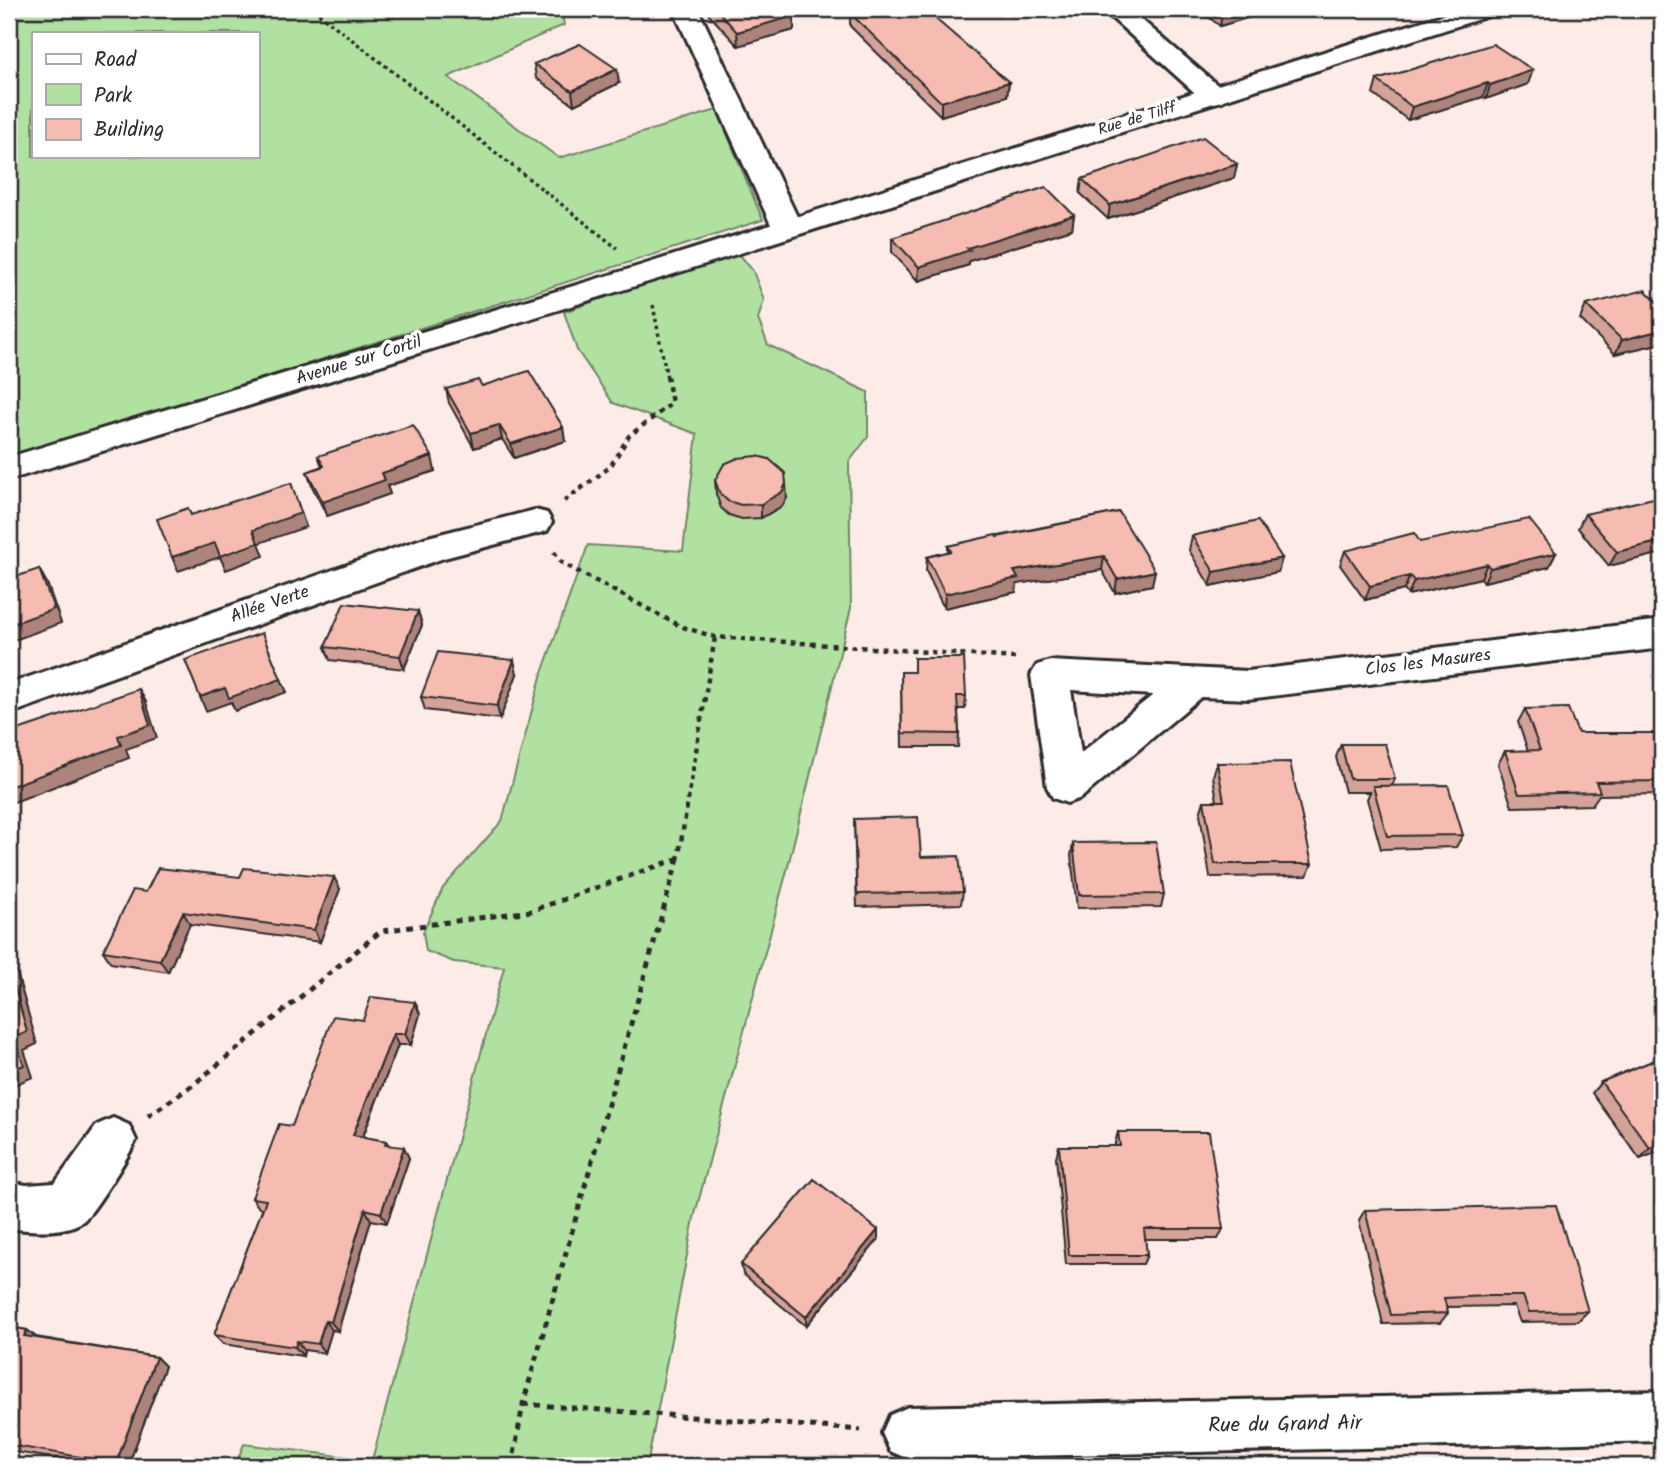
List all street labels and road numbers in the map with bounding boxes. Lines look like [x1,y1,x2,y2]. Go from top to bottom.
street label: Rue de Tilff [1095,95,1181,143]
street label: Avenue sur Cortil [292,328,426,394]
street label: Allée Verte [227,578,313,632]
street label: Clos les Masures [1364,641,1493,685]
street label: Rue du Grand Air [1208,1407,1363,1443]

